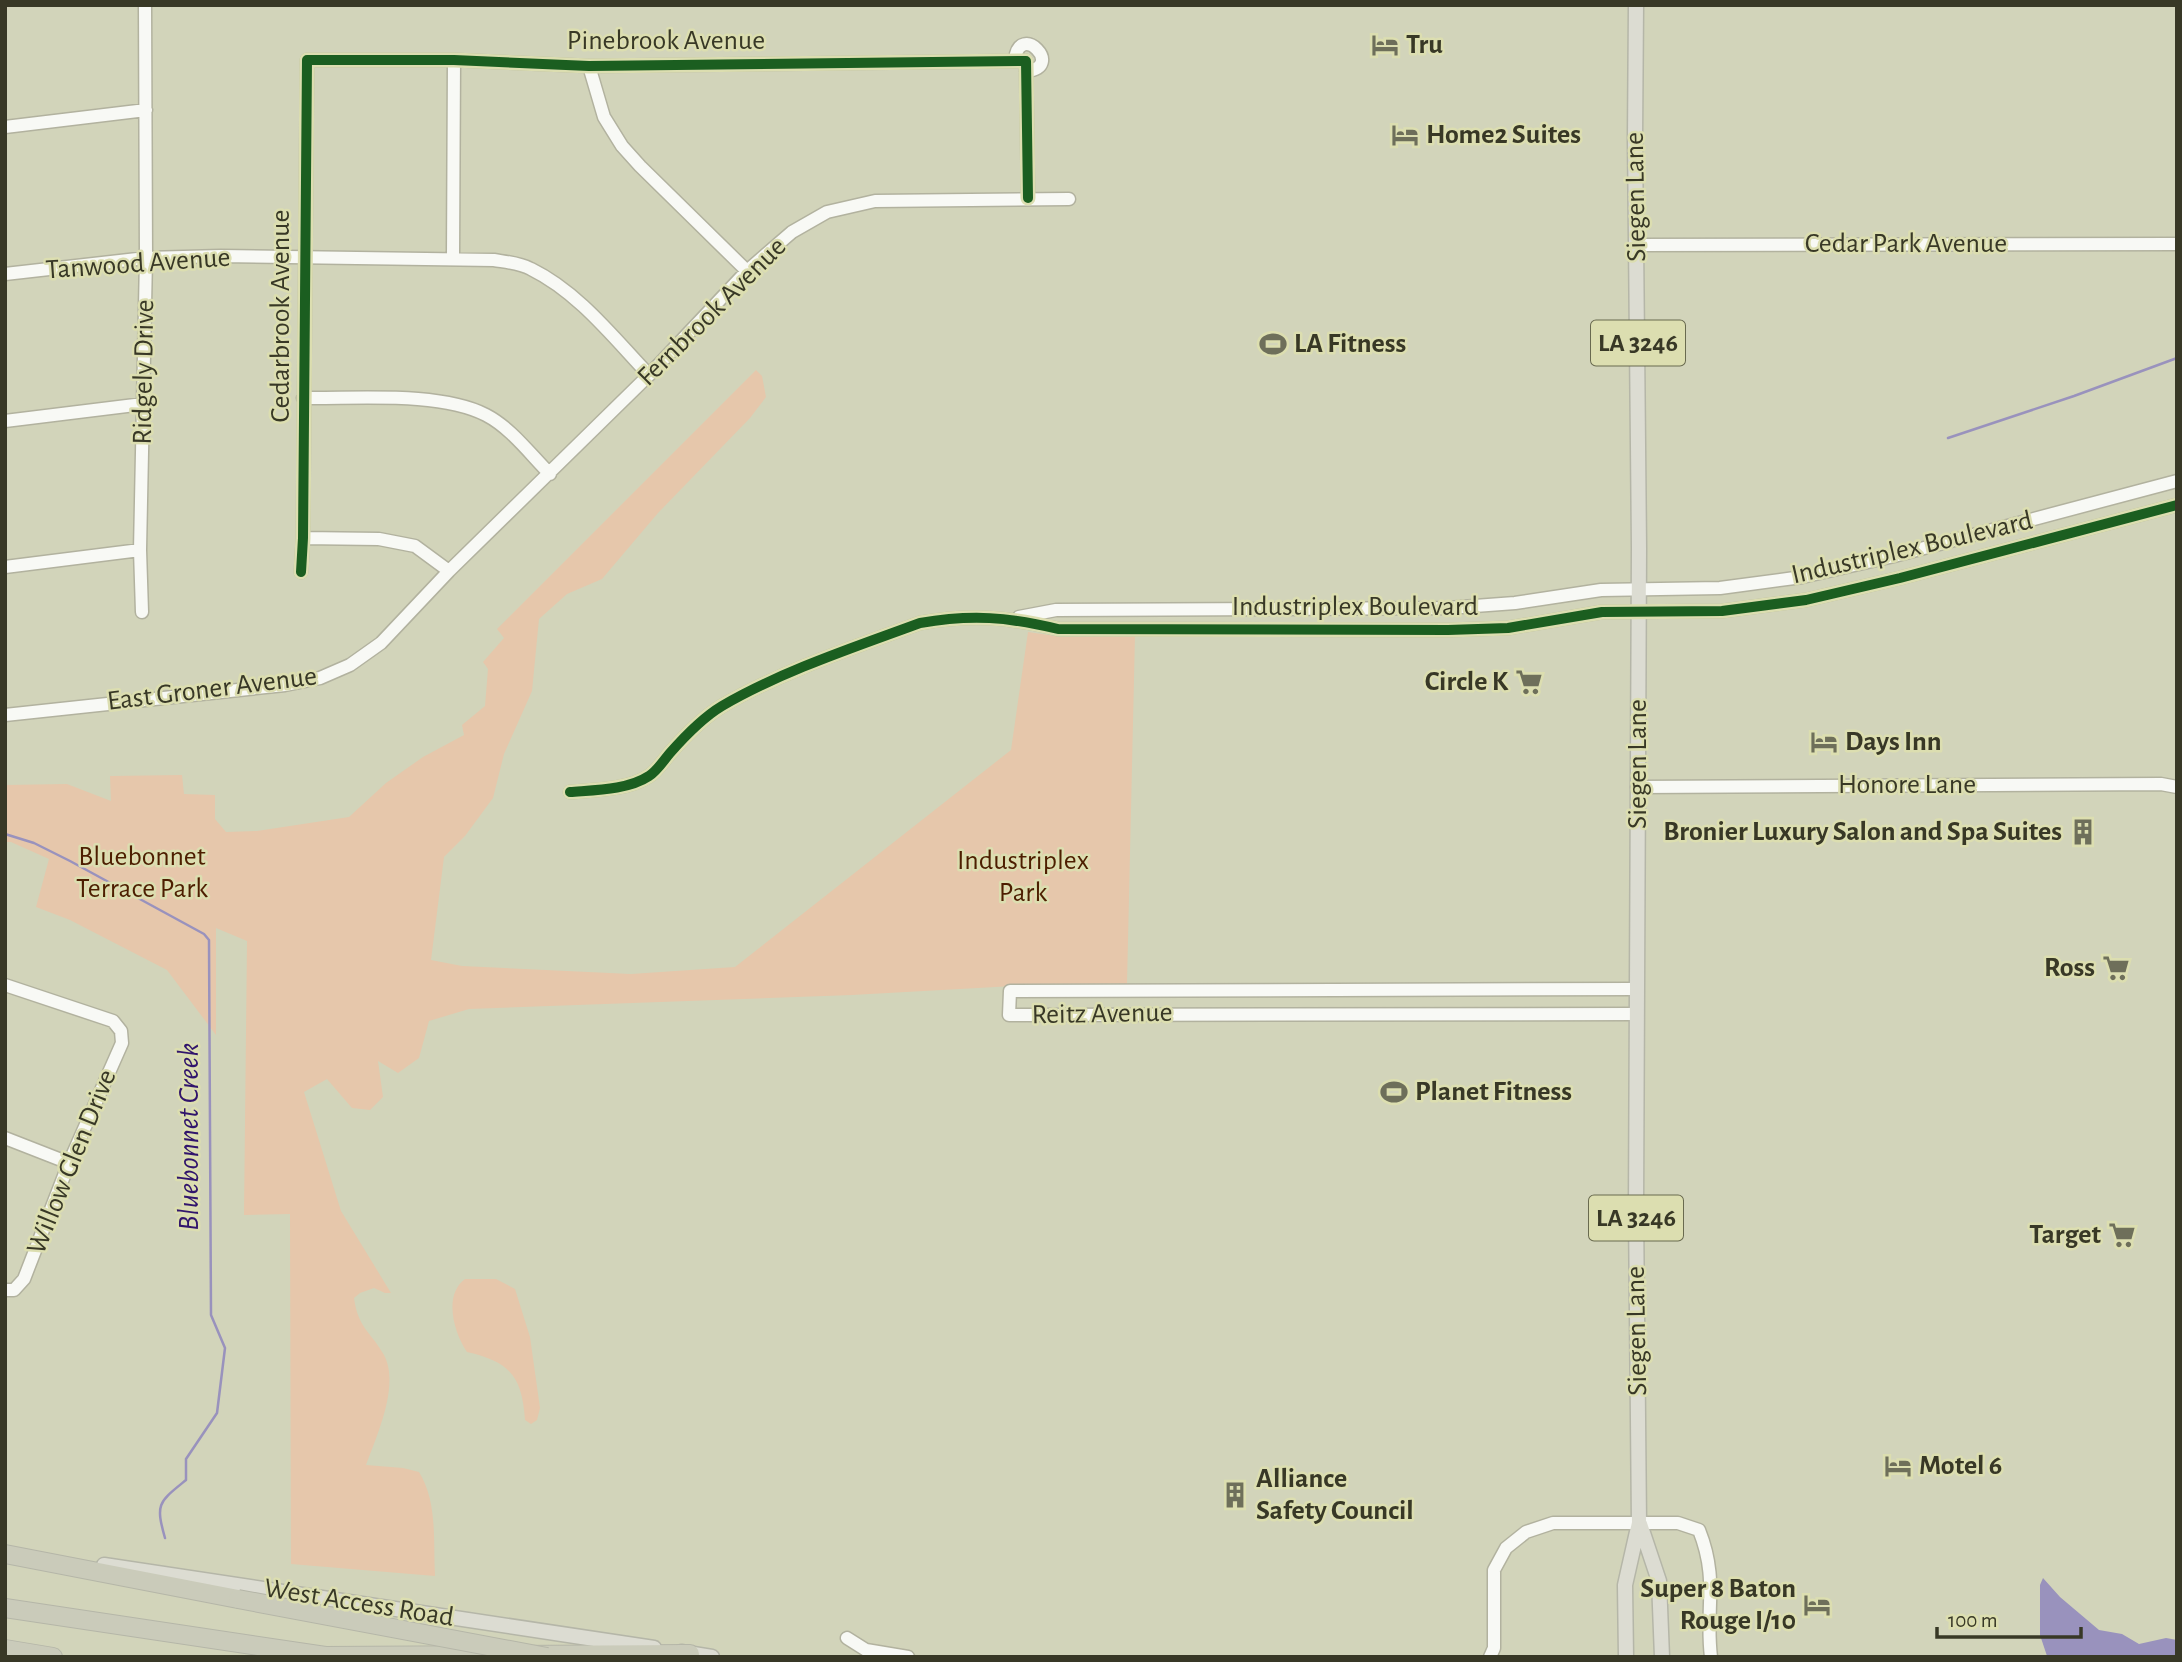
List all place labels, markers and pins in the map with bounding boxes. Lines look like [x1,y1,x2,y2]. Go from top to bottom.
hotel icon: Tru [1370,30,1400,60]
place label: Tru [1406,31,1443,59]
hotel icon: Home2 Suites [1390,120,1420,150]
place label: Home2 Suites [1426,121,1581,149]
sports icon: LA Fitness [1258,329,1288,359]
place label: LA Fitness [1294,330,1406,358]
supermarket icon: Circle K [1514,667,1544,697]
place label: Circle K [1425,668,1509,696]
hotel icon: Days Inn [1809,727,1839,757]
place label: Days Inn [1845,728,1942,756]
building icon: Bronier Luxury Salon and Spa Suites [2068,817,2098,847]
place label: Bronier Luxury Salon and Spa Suites [1663,818,2062,846]
supermarket icon: Ross [2101,953,2131,983]
place label: Ross [2044,954,2095,982]
sports icon: Planet Fitness [1379,1077,1409,1107]
place label: Planet Fitness [1415,1078,1572,1106]
supermarket icon: Target [2107,1220,2137,1250]
place label: Target [2029,1221,2102,1249]
hotel icon: Motel 6 [1883,1451,1913,1481]
place label: Motel 6 [1919,1452,2002,1480]
place label: Alliance Safety Council [1256,1465,1414,1525]
building icon: Alliance Safety Council [1220,1480,1250,1510]
place label: Super 8 Baton Rouge I/10 [1640,1575,1796,1635]
hotel icon: Super 8 Baton Rouge I/10 [1802,1590,1832,1620]

